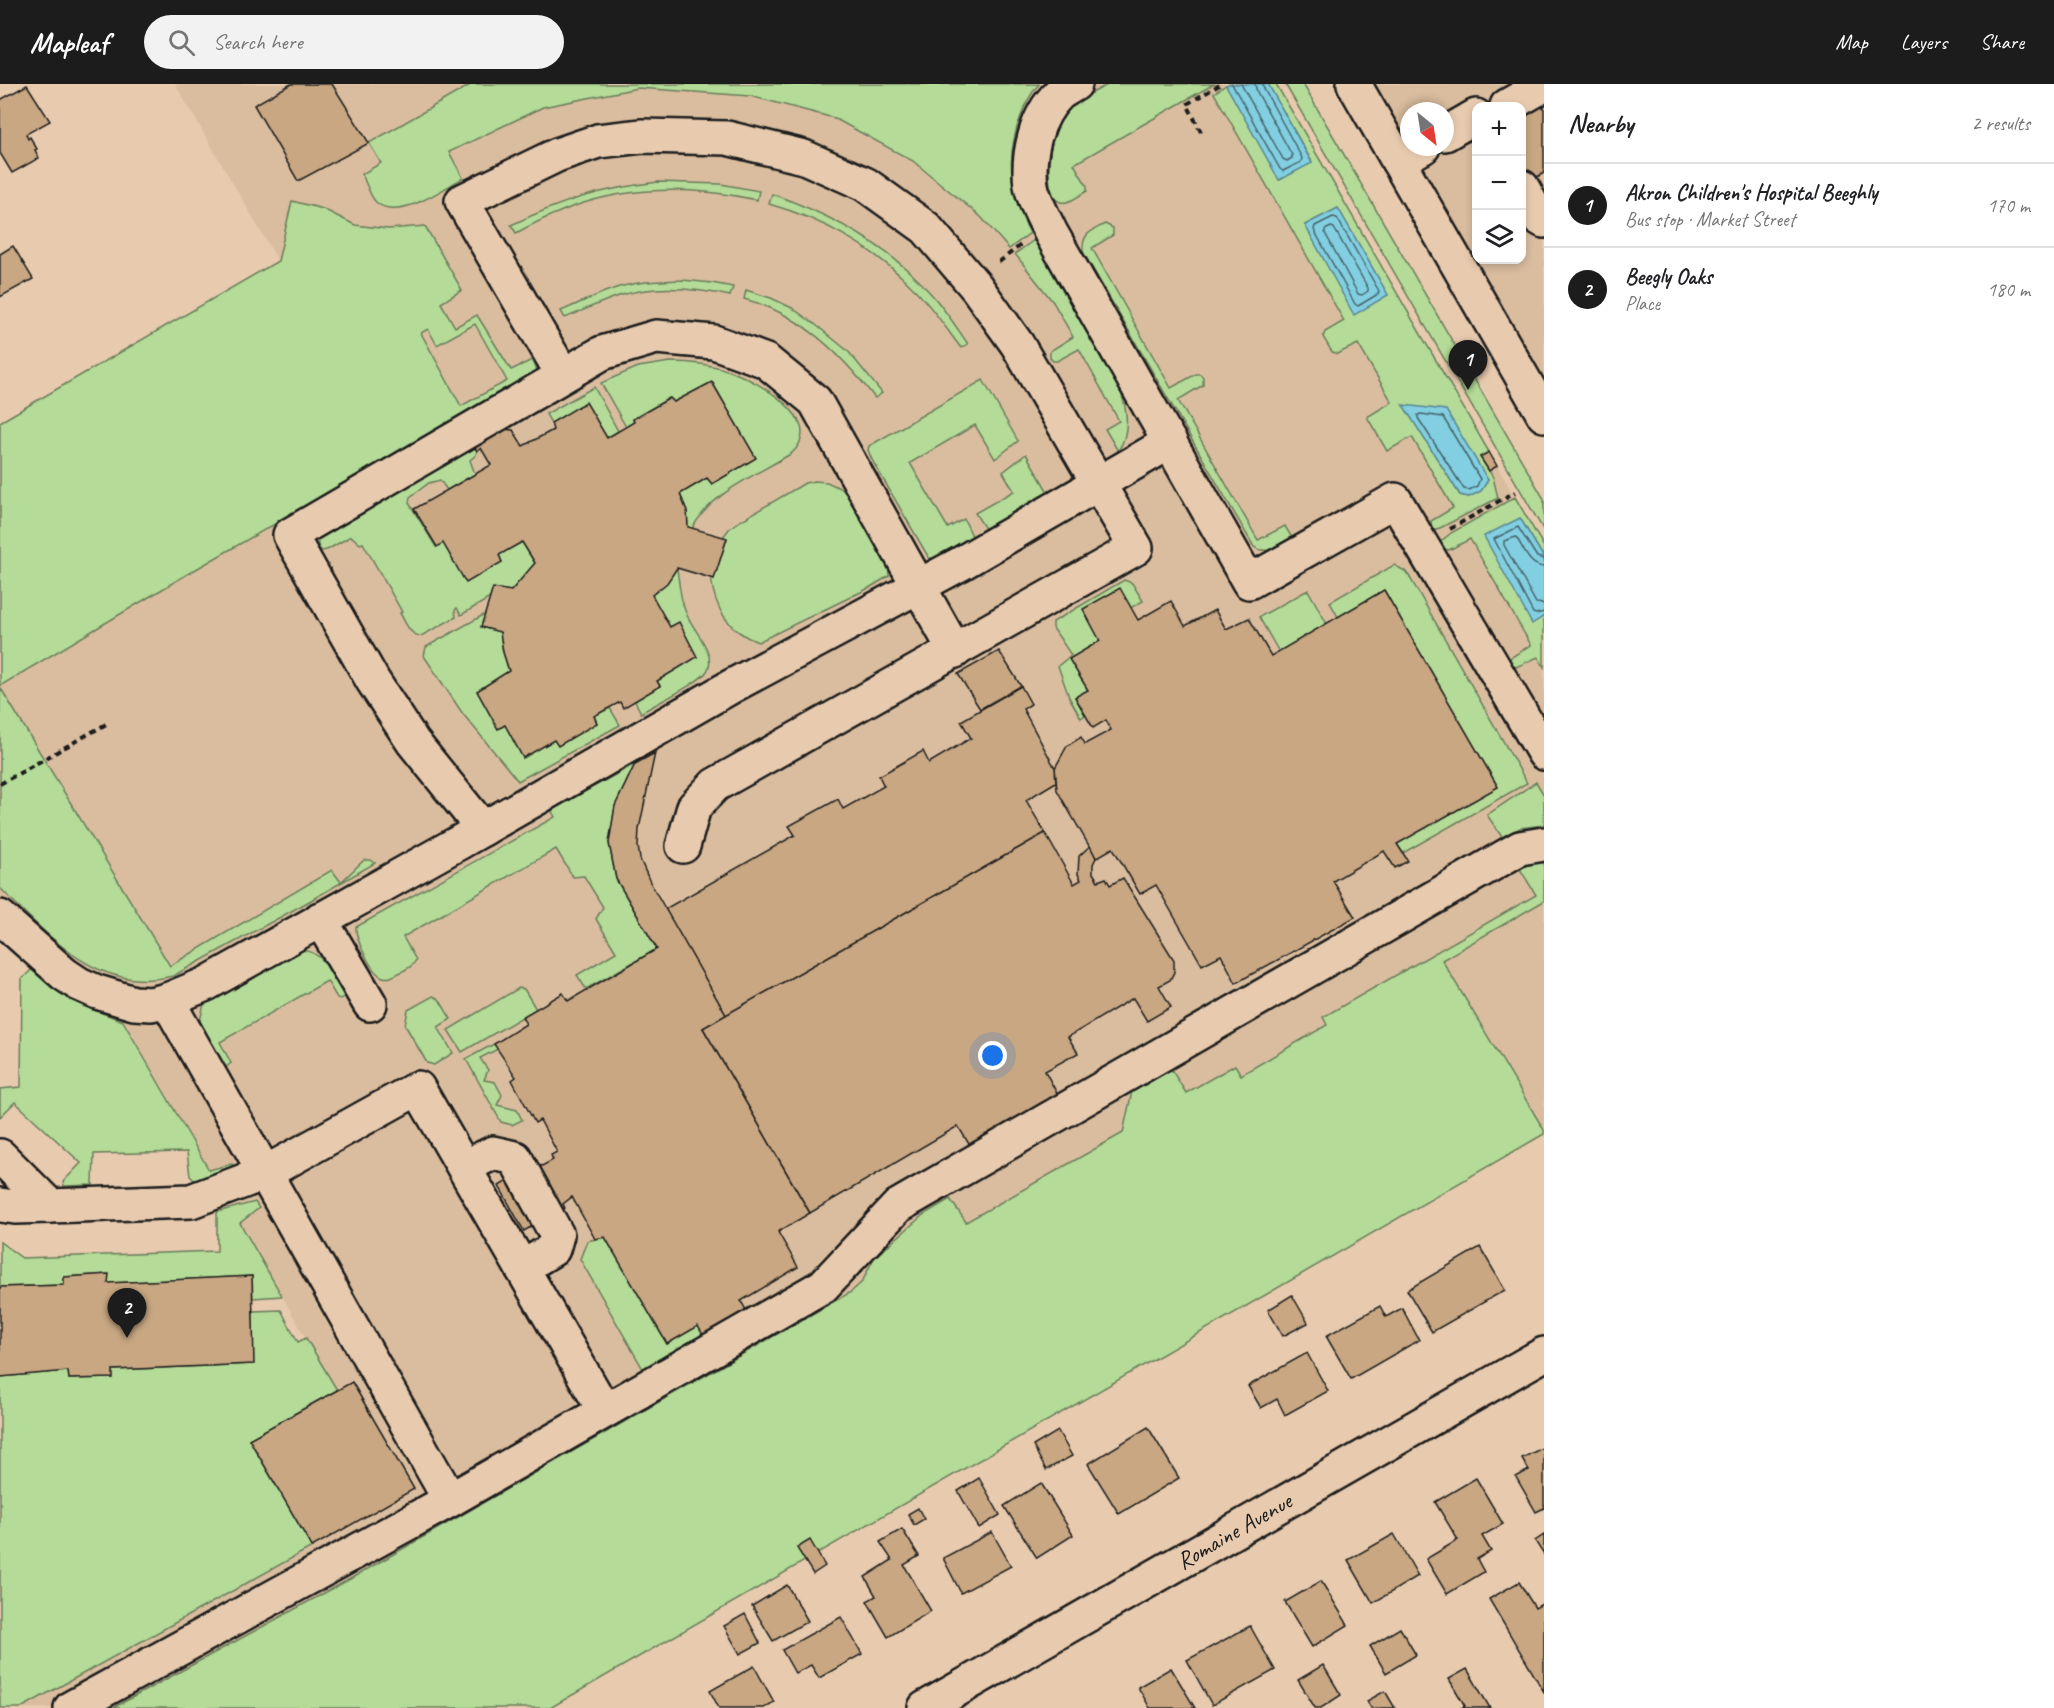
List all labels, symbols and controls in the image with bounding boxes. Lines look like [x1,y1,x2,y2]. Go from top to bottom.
search box [144,15,564,69]
text: Mapleaf [30,25,108,60]
icon: search [165,26,198,59]
text: Search here [213,28,303,56]
text: Map [1835,29,1868,55]
text: Layers [1901,29,1947,55]
text: Share [1980,29,2024,55]
north arrow [1400,102,1454,156]
map controls [1472,102,1526,264]
button: + [1472,102,1526,156]
text: Nearby [1568,107,1633,140]
text: 2 results [1971,111,2030,136]
button: − [1472,156,1526,210]
text: Akron Children's Hospital Beeghly [1625,179,1877,207]
text: 1 [1583,193,1592,218]
text: 170 m [1987,193,2030,218]
text: Bus stop · Market Street [1625,207,1795,232]
button: layers [1472,210,1526,264]
text: Beegly Oaks [1625,263,1712,291]
text: 2 [1583,277,1592,302]
text: 180 m [1987,277,2030,302]
text: Place [1625,291,1660,316]
pin: 1 [1448,340,1488,390]
your location [978,1041,1007,1070]
pin: 2 [108,1288,146,1338]
street label: Romaine Avenue [1171,1485,1299,1576]

